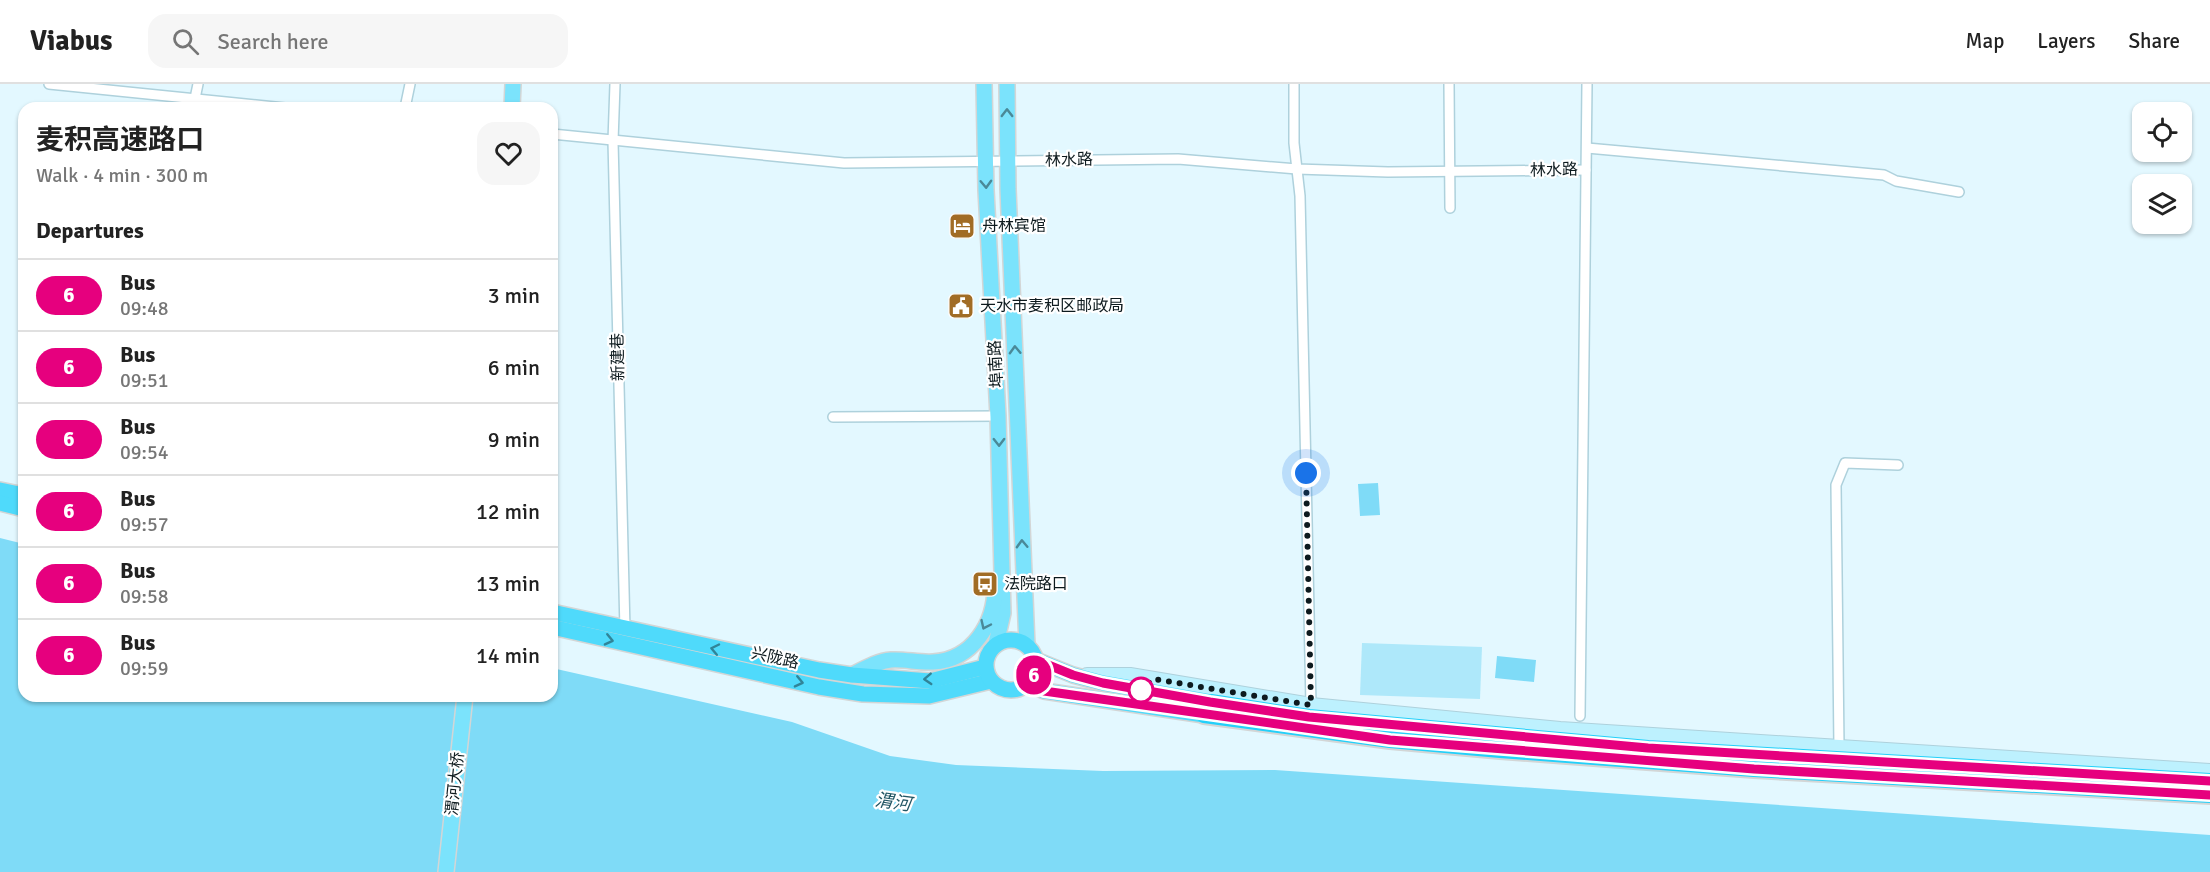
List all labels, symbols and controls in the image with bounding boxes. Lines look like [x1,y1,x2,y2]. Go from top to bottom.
search box [148,14,568,68]
text: Viabus [30,24,112,58]
icon: search [169,25,202,58]
text: Search here [217,28,328,55]
text: Map [1966,28,2004,54]
text: Layers [2037,28,2095,54]
text: Share [2128,28,2180,54]
map controls [2132,102,2192,234]
button: locate [2132,102,2192,162]
one-way arrow [1001,108,1013,117]
button: heart [477,122,540,185]
text: 麦积高速路口 [36,123,204,157]
street label: 林水路 [1045,150,1093,170]
street label: 林水路 [1530,160,1578,180]
text: Walk · 4 min · 300 m [36,163,208,188]
button: layers [2132,174,2192,234]
one-way arrow [980,180,992,189]
hotel icon: 舟林宾馆 [947,211,977,241]
place label: 舟林宾馆 [982,216,1046,236]
text: Departures [36,217,144,244]
text: Bus [120,269,155,296]
text: 6 [63,282,75,308]
text: 3 min [488,282,540,309]
public building icon: 天水市麦积区邮政局 [946,291,976,321]
text: 09:48 [120,296,169,321]
place label: 天水市麦积区邮政局 [980,296,1124,316]
street label: 新建巷 [608,333,628,381]
street label: 埠南路 [985,340,1007,388]
text: Bus [120,341,155,368]
one-way arrow [1008,345,1021,354]
text: 6 [63,354,75,380]
text: 6 min [488,354,540,381]
text: 09:51 [120,368,169,393]
text: Bus [120,413,155,440]
text: 6 [63,426,75,452]
text: 9 min [488,426,540,453]
one-way arrow [993,438,1005,447]
text: 09:54 [120,440,169,465]
your location [1291,458,1321,488]
text: Bus [120,485,155,512]
text: 6 [63,498,75,524]
text: 12 min [476,498,540,525]
text: 09:57 [120,512,169,537]
one-way arrow [1016,540,1028,549]
text: Bus [120,557,155,584]
bus stop icon: 法院路口 [970,569,1000,599]
text: 6 [63,570,75,596]
text: 13 min [476,570,540,597]
place label: 法院路口 [1004,574,1068,594]
text: 09:58 [120,584,169,609]
one-way arrow [981,619,993,630]
text: Bus [120,629,155,656]
one-way arrow [604,632,614,645]
text: 6 [63,642,75,668]
text: 14 min [476,642,540,669]
one-way arrow [711,643,721,656]
street label: 兴陇路 [749,643,801,673]
text: 09:59 [120,656,169,681]
line badge: 6 [1014,656,1054,694]
text: 6 [1028,662,1040,688]
one-way arrow [924,673,933,686]
one-way arrow [794,675,804,688]
unlabelled marker [1128,677,1154,703]
street label: 渭河大桥 [442,751,468,817]
water label: 渭河 [874,789,915,816]

